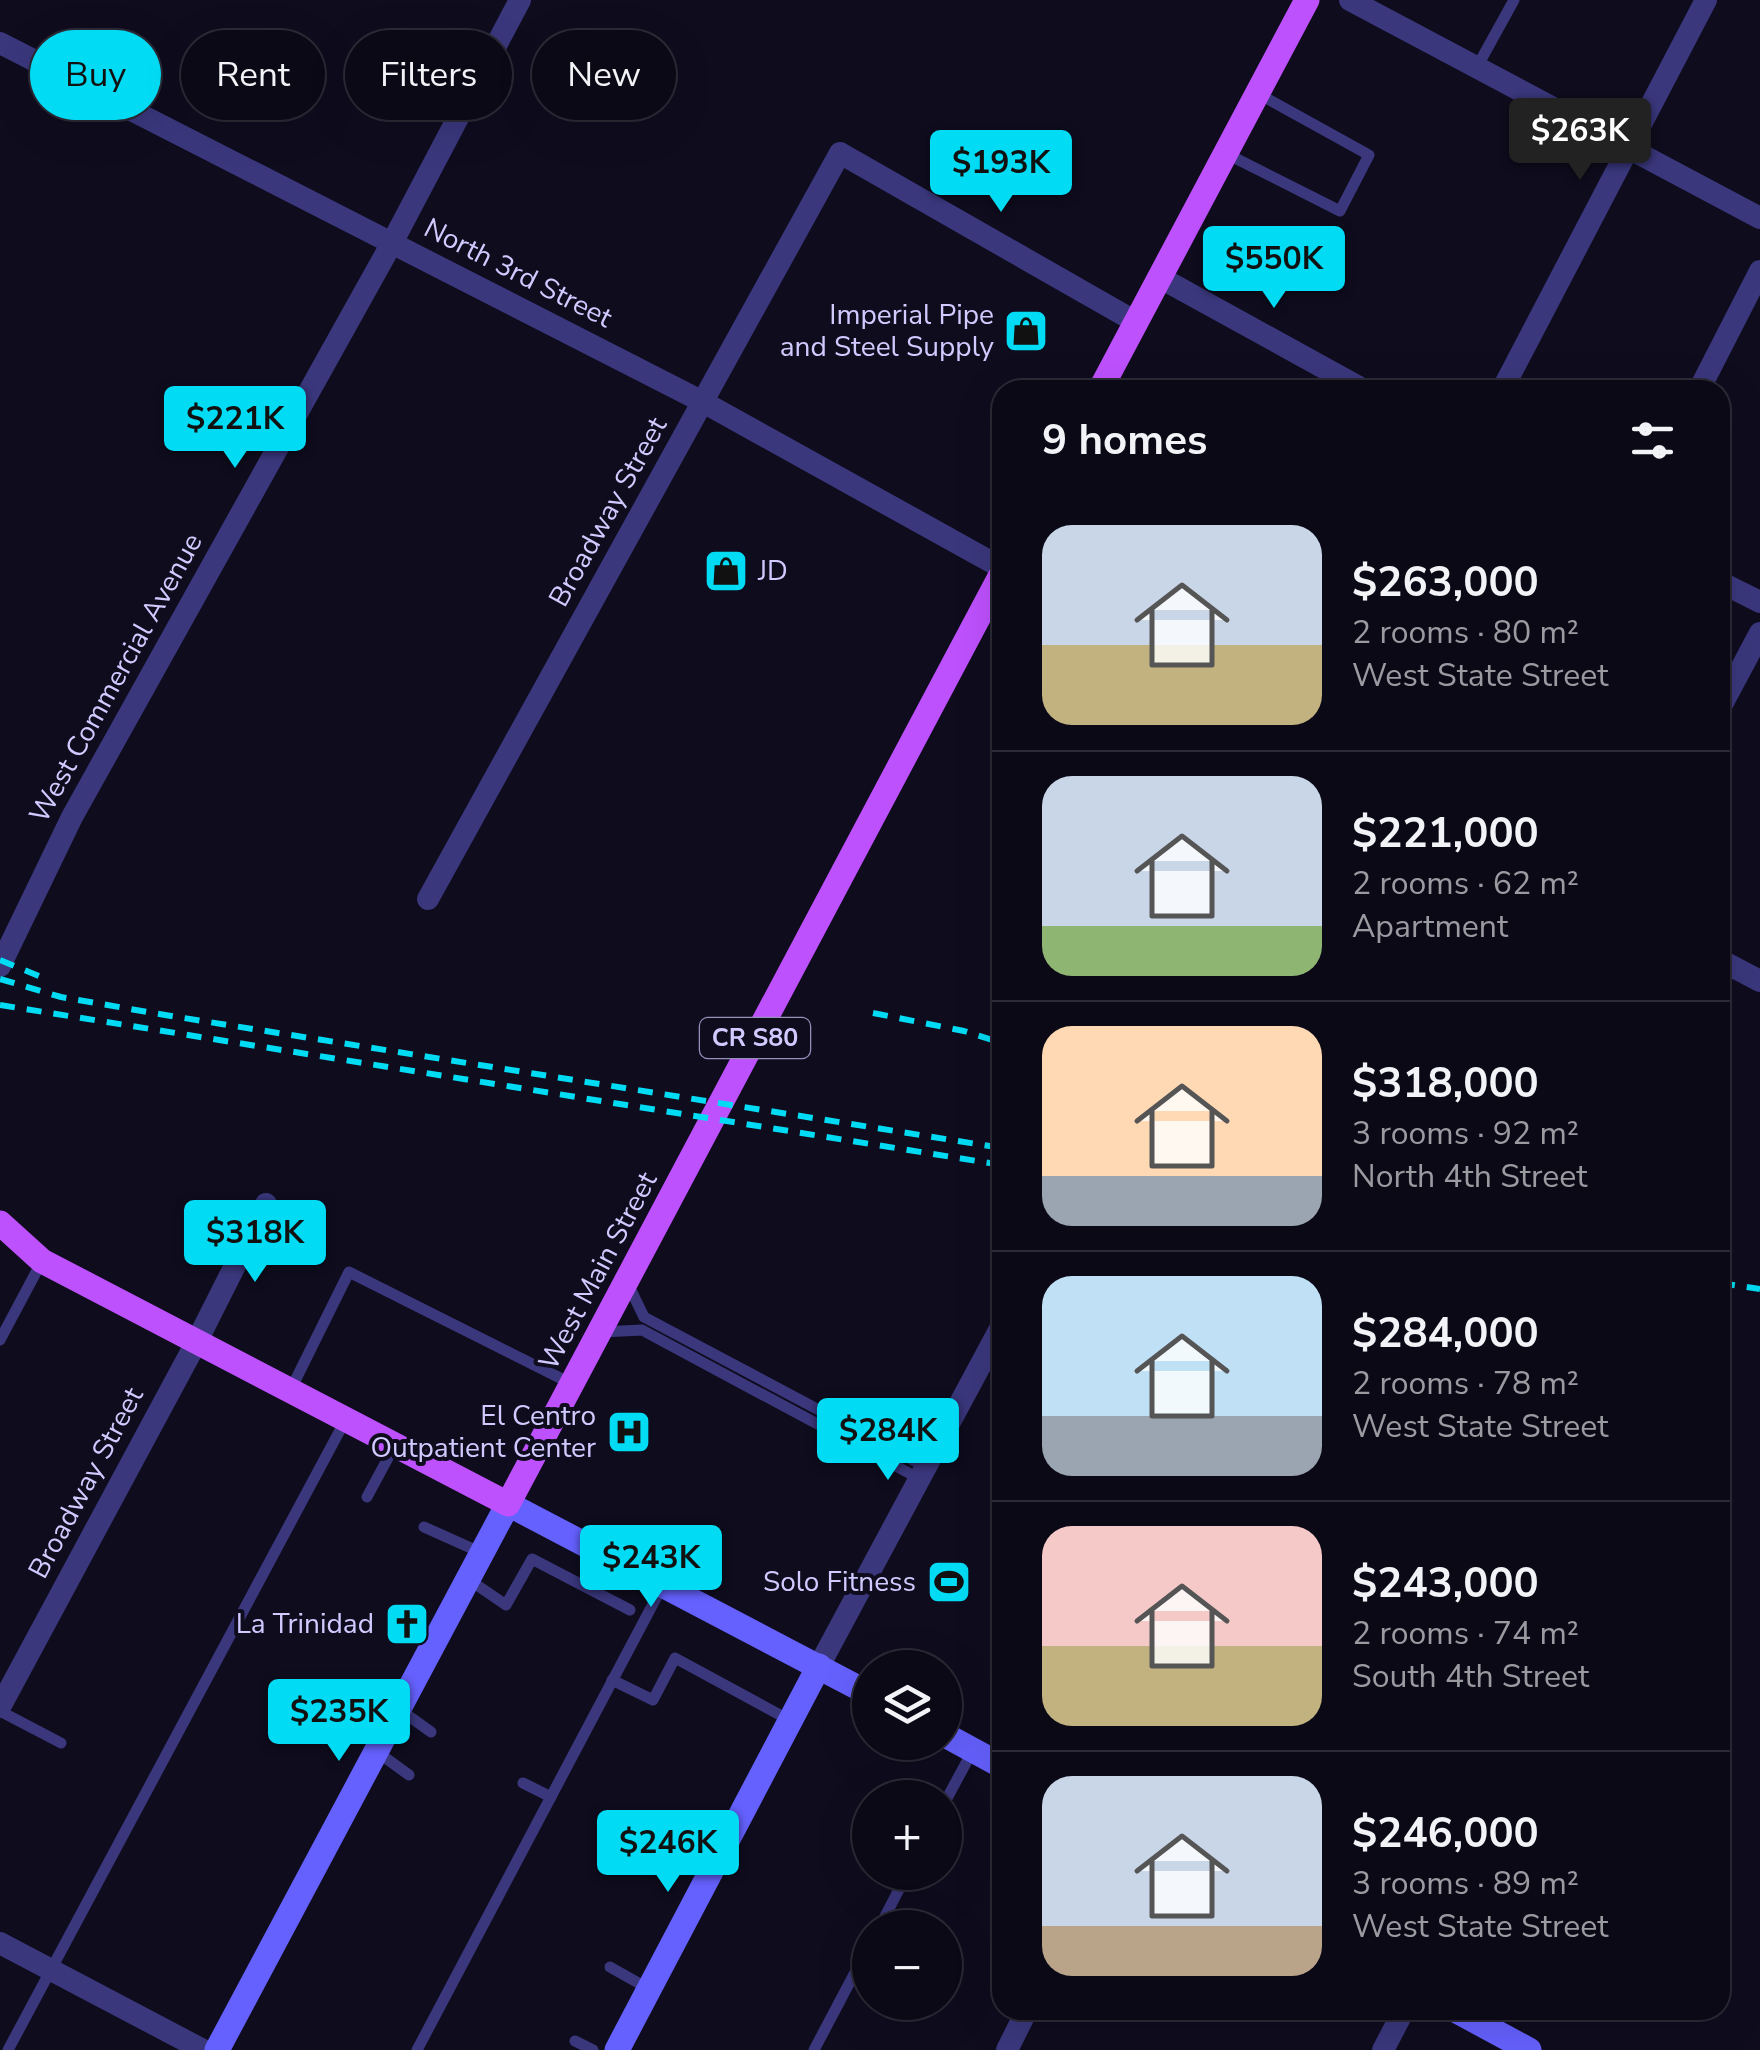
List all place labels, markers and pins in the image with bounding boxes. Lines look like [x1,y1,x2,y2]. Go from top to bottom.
pin: $263K [1510,98,1650,183]
pin: $193K [931,130,1071,215]
pin: $550K [1204,226,1344,311]
place label: Imperial Pipe and Steel Supply [780,296,995,366]
shop icon: Imperial Pipe and Steel Supply [1003,308,1049,354]
pin: $221K [165,386,305,471]
shop icon: JD [703,548,749,594]
place label: JD [757,552,788,590]
pin: $318K [185,1200,325,1285]
place label: El Centro Outpatient Center [371,1397,596,1467]
pin: $284K [818,1398,958,1483]
hospital icon: El Centro Outpatient Center [606,1409,652,1455]
pin: $243K [581,1525,721,1610]
sports icon: Solo Fitness [926,1559,972,1605]
place label: Solo Fitness [763,1563,916,1601]
church icon: La Trinidad [384,1601,430,1647]
place label: La Trinidad [236,1605,374,1643]
pin: $235K [269,1679,409,1764]
pin: $246K [598,1810,738,1895]

